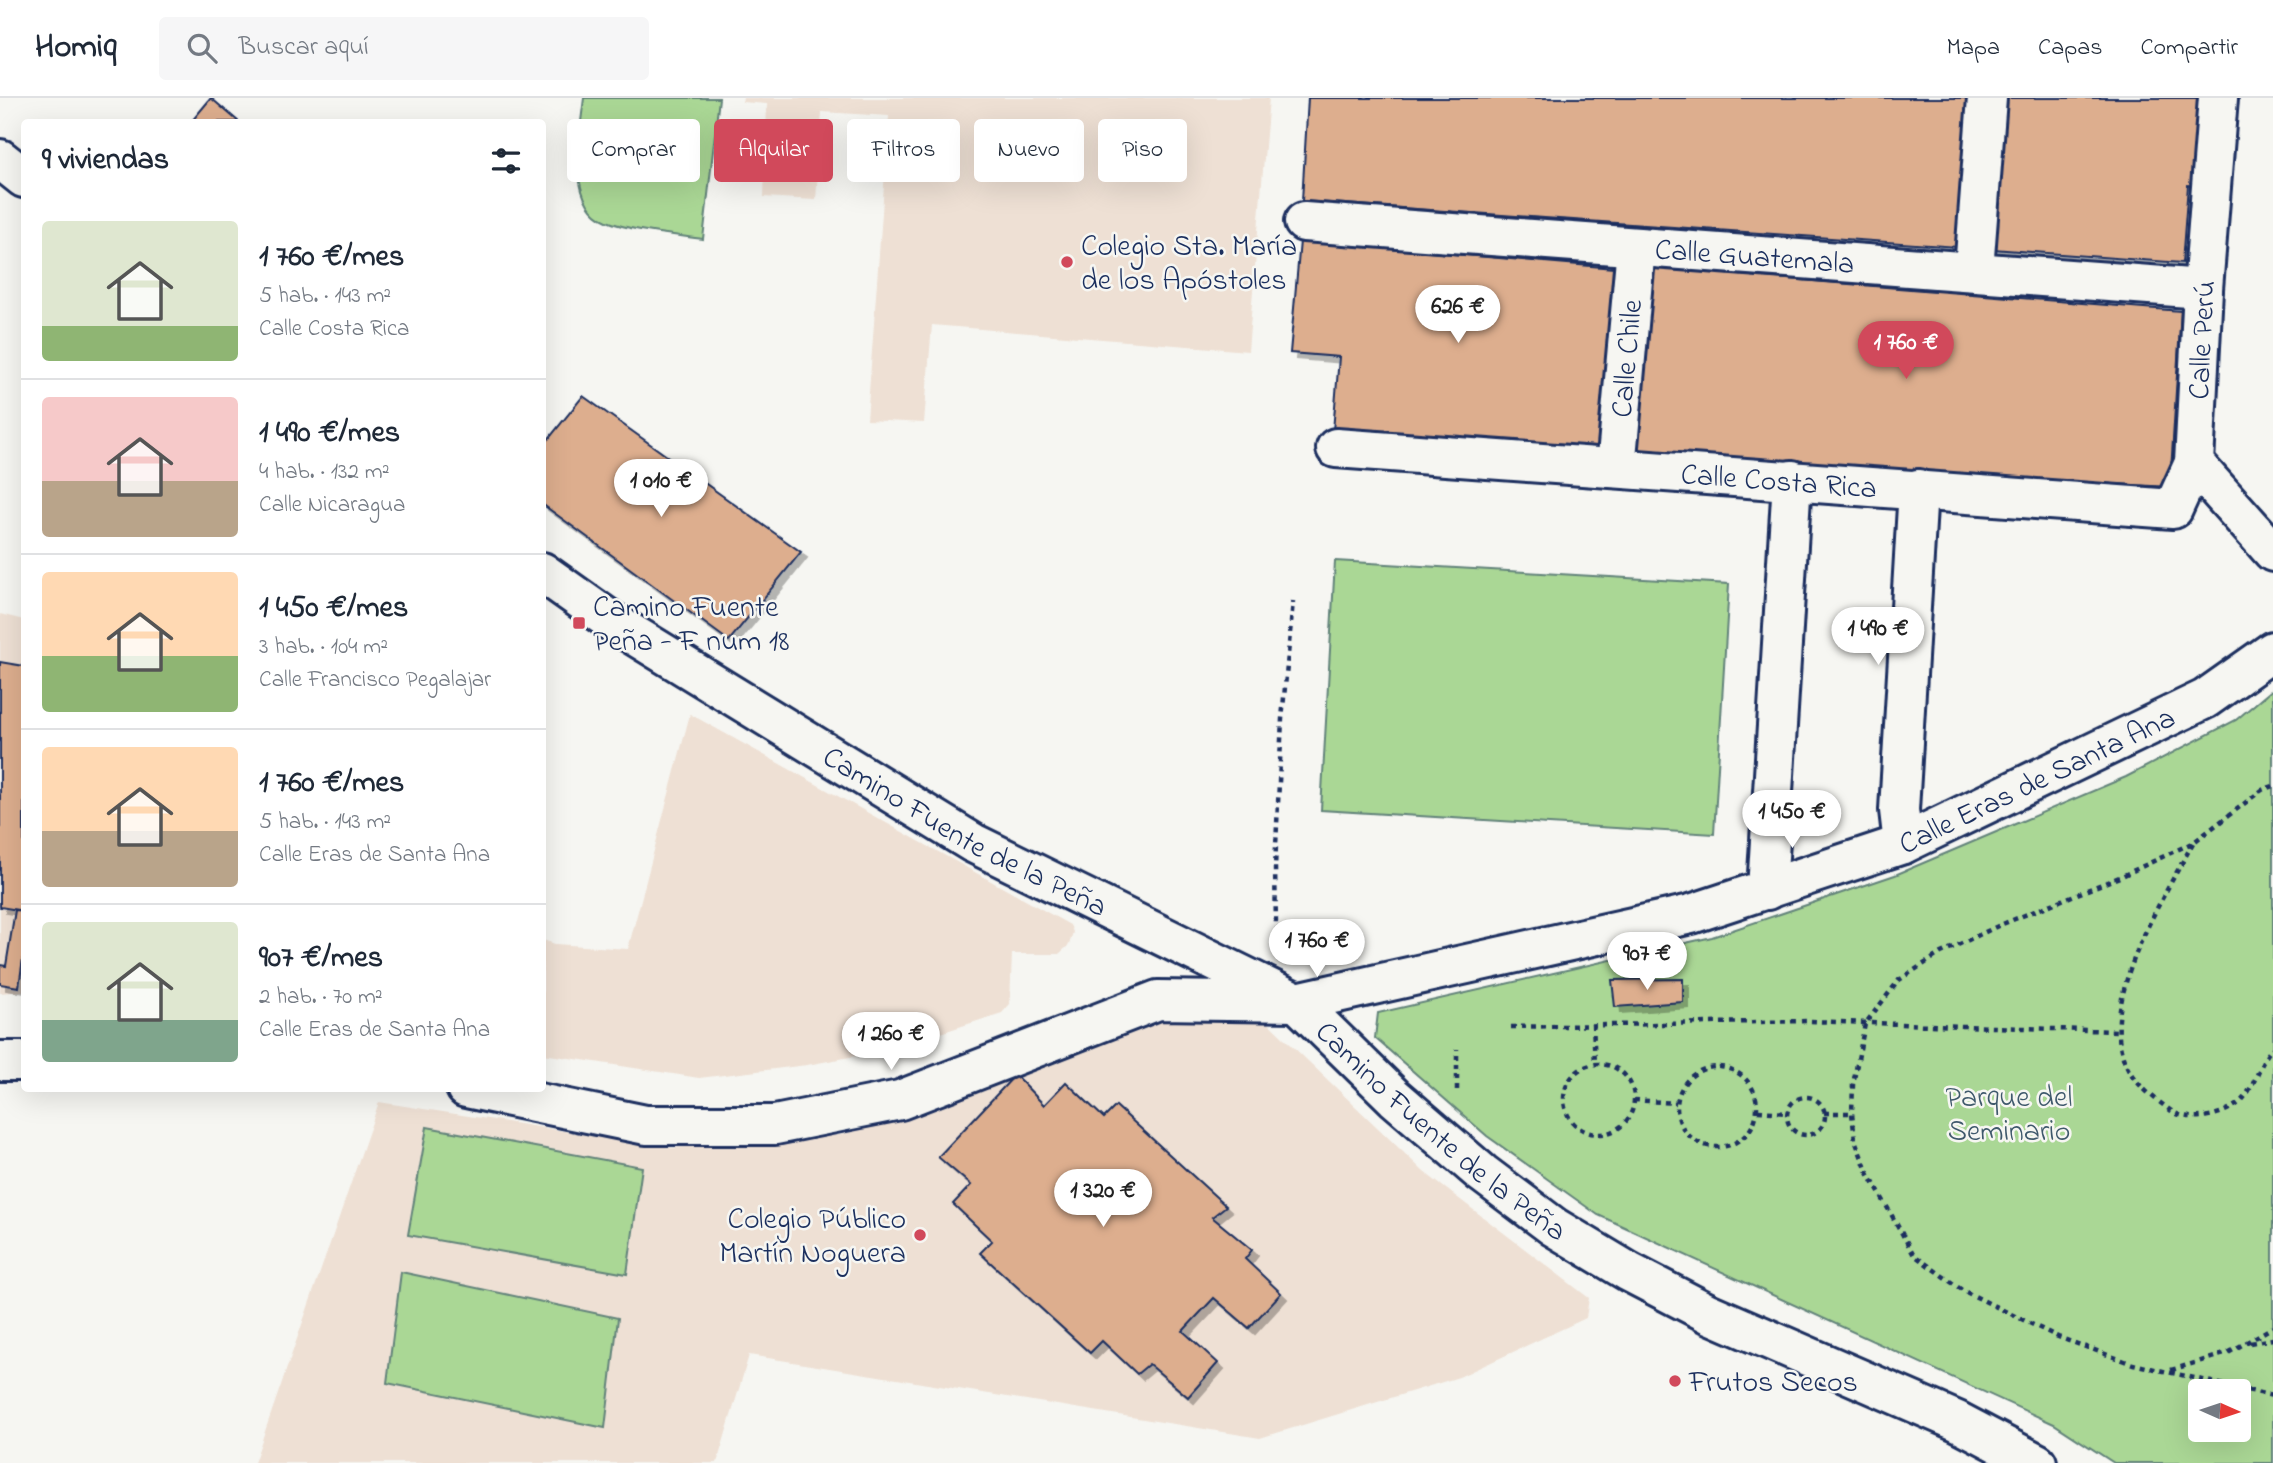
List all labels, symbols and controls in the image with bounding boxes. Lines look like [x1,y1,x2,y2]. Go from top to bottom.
search box [159,17,649,80]
text: Homiq [35,24,117,72]
icon: search [183,29,221,67]
text: Buscar aquí [239,29,369,67]
text: Mapa [1947,31,2000,66]
text: Capas [2038,31,2102,66]
text: Compartir [2140,31,2238,66]
chip: Comprar [567,119,700,182]
chip: Alquilar [714,119,833,182]
chip: Filtros [847,119,960,182]
chip: Nuevo [974,119,1084,182]
chip: Piso [1098,119,1187,182]
text: 9 viviendas [42,139,169,183]
icon: filters [487,142,525,180]
place label: Colegio Sta. María de los Apóstoles [1081,226,1297,304]
street label: Calle Guatemala [1653,229,1856,288]
text: 1 760 €/mes [259,236,404,280]
icon: home [98,249,182,333]
marker: Colegio Sta. María de los Apóstoles [1059,254,1075,270]
text: 5 hab. · 143 m² [259,280,391,313]
street label: Calle Perú [2179,280,2229,401]
pin: 626 € [1409,286,1507,345]
text: 626 € [1431,291,1485,324]
street label: Calle Chile [1602,297,1656,420]
text: Calle Costa Rica [259,313,410,346]
pin: 1 760 € [1841,322,1971,381]
text: 1 760 € [1874,327,1938,360]
text: 1 490 €/mes [259,412,400,456]
icon: home [98,425,182,509]
street label: Calle Costa Rica [1679,454,1878,512]
text: 4 hab. · 132 m² [259,456,389,489]
pin: 1 010 € [596,460,726,519]
text: 1 010 € [630,465,692,498]
text: Calle Nicaragua [259,489,406,522]
text: 1 450 €/mes [259,587,408,631]
place label: Camino Fuente Peña - F num 18 [593,587,790,665]
icon: home [98,600,182,684]
pin: 1 490 € [1813,608,1943,667]
text: 1 490 € [1847,613,1909,646]
marker: Camino Fuente Peña - F num 18 [571,615,587,631]
text: 3 hab. · 104 m² [259,631,388,664]
text: Calle Francisco Pegalajar [259,664,491,697]
street label: Calle Eras de Santa Ana [1892,698,2183,868]
street label: Camino Fuente de la Peña [813,737,1114,930]
text: 1 760 €/mes [259,762,404,806]
icon: home [98,775,182,859]
pin: 1 450 € [1727,790,1857,850]
text: 1 450 € [1758,796,1826,829]
text: 5 hab. · 143 m² [259,806,391,839]
text: Calle Eras de Santa Ana [259,839,490,872]
pin: 1 760 € [1252,920,1382,979]
text: 1 760 € [1285,925,1349,958]
pin: 907 € [1598,932,1696,992]
text: 907 €/mes [259,937,383,981]
text: 907 € [1623,938,1671,971]
icon: home [98,950,182,1034]
text: 2 hab. · 70 m² [259,981,383,1014]
pin: 1 260 € [826,1012,956,1072]
street label: Camino Fuente de la Peña [1304,1012,1574,1254]
text: Calle Eras de Santa Ana [259,1014,490,1047]
text: 1 260 € [858,1018,924,1051]
park label: Parque del Seminario [1946,1077,2072,1155]
pin: 1 320 € [1038,1170,1168,1229]
text: 1 320 € [1070,1175,1136,1208]
place label: Colegio Público Martín Noguera [719,1199,906,1277]
marker: Colegio Público Martín Noguera [912,1227,928,1243]
place label: Frutos Secos [1688,1362,1858,1406]
marker: Frutos Secos [1667,1373,1683,1389]
north arrow [2188,1379,2250,1442]
map controls [2188,1379,2251,1442]

